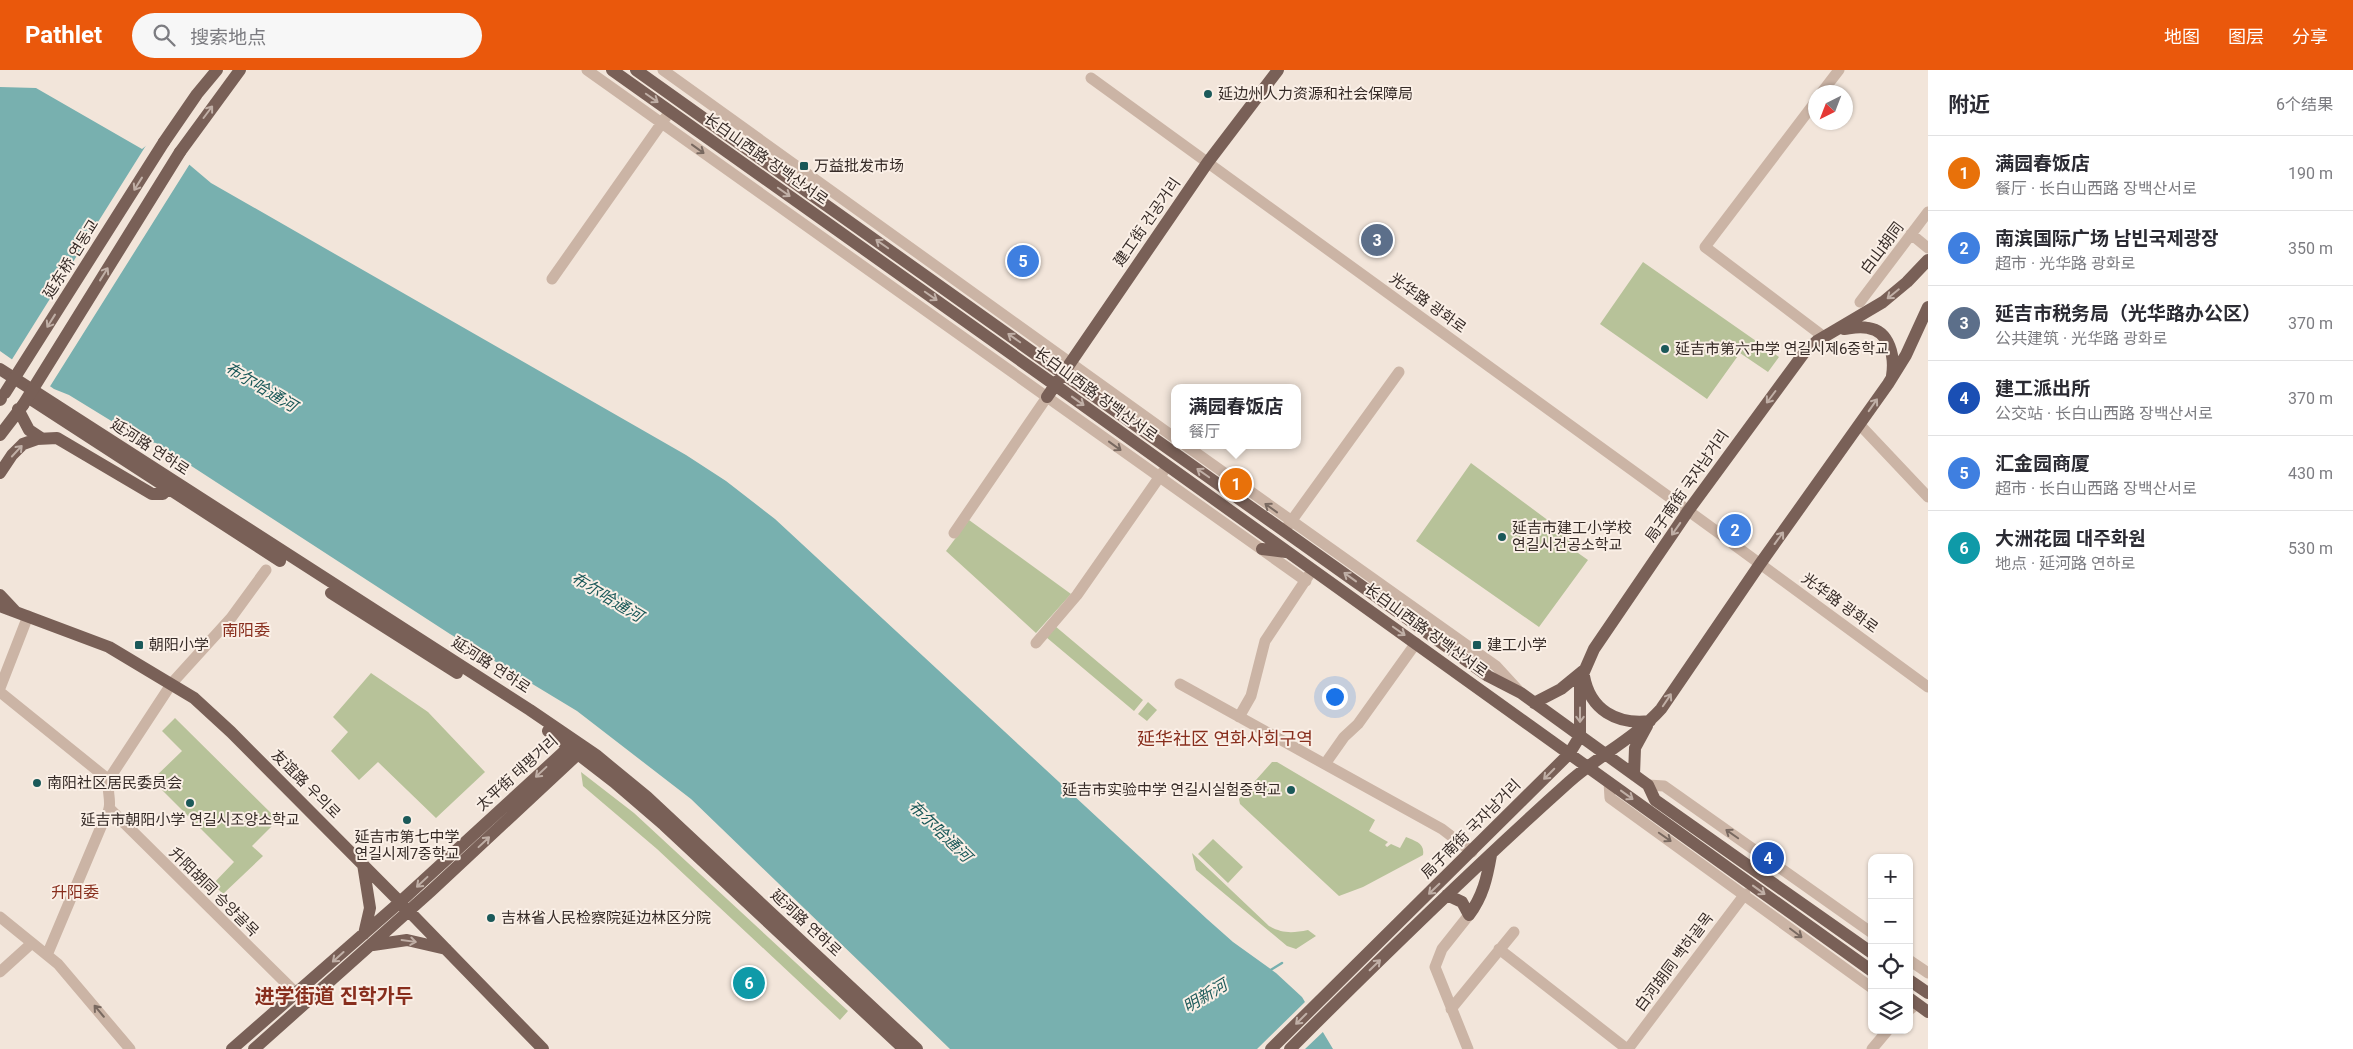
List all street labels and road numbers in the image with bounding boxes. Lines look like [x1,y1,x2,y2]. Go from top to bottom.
street label: 长白山西路 장백산서로 [700,109,832,209]
street label: 建工街 건공거리 [1110,174,1184,270]
street label: 延东桥 연동교 [39,216,103,302]
street label: 白山胡同 [1857,219,1907,277]
street label: 光华路 광화로 [1386,269,1470,337]
street label: 长白山西路 장백산서로 [1031,343,1161,445]
street label: 延河路 연하로 [107,415,193,479]
street label: 局子南街 국자남거리 [1642,426,1732,546]
street label: 光华路 광화로 [1798,569,1882,637]
street label: 长白山西路 장백산서로 [1361,579,1491,681]
street label: 延河路 연하로 [448,633,534,697]
street label: 太平街 태평거리 [472,732,562,814]
street label: 友谊路 우의로 [268,746,344,822]
street label: 局子南街 국자남거리 [1418,776,1524,882]
street label: 升阳胡同 승양골목 [166,844,262,940]
street label: 延河路 연하로 [767,886,845,960]
street label: 白河胡同 백하골목 [1631,909,1717,1015]

